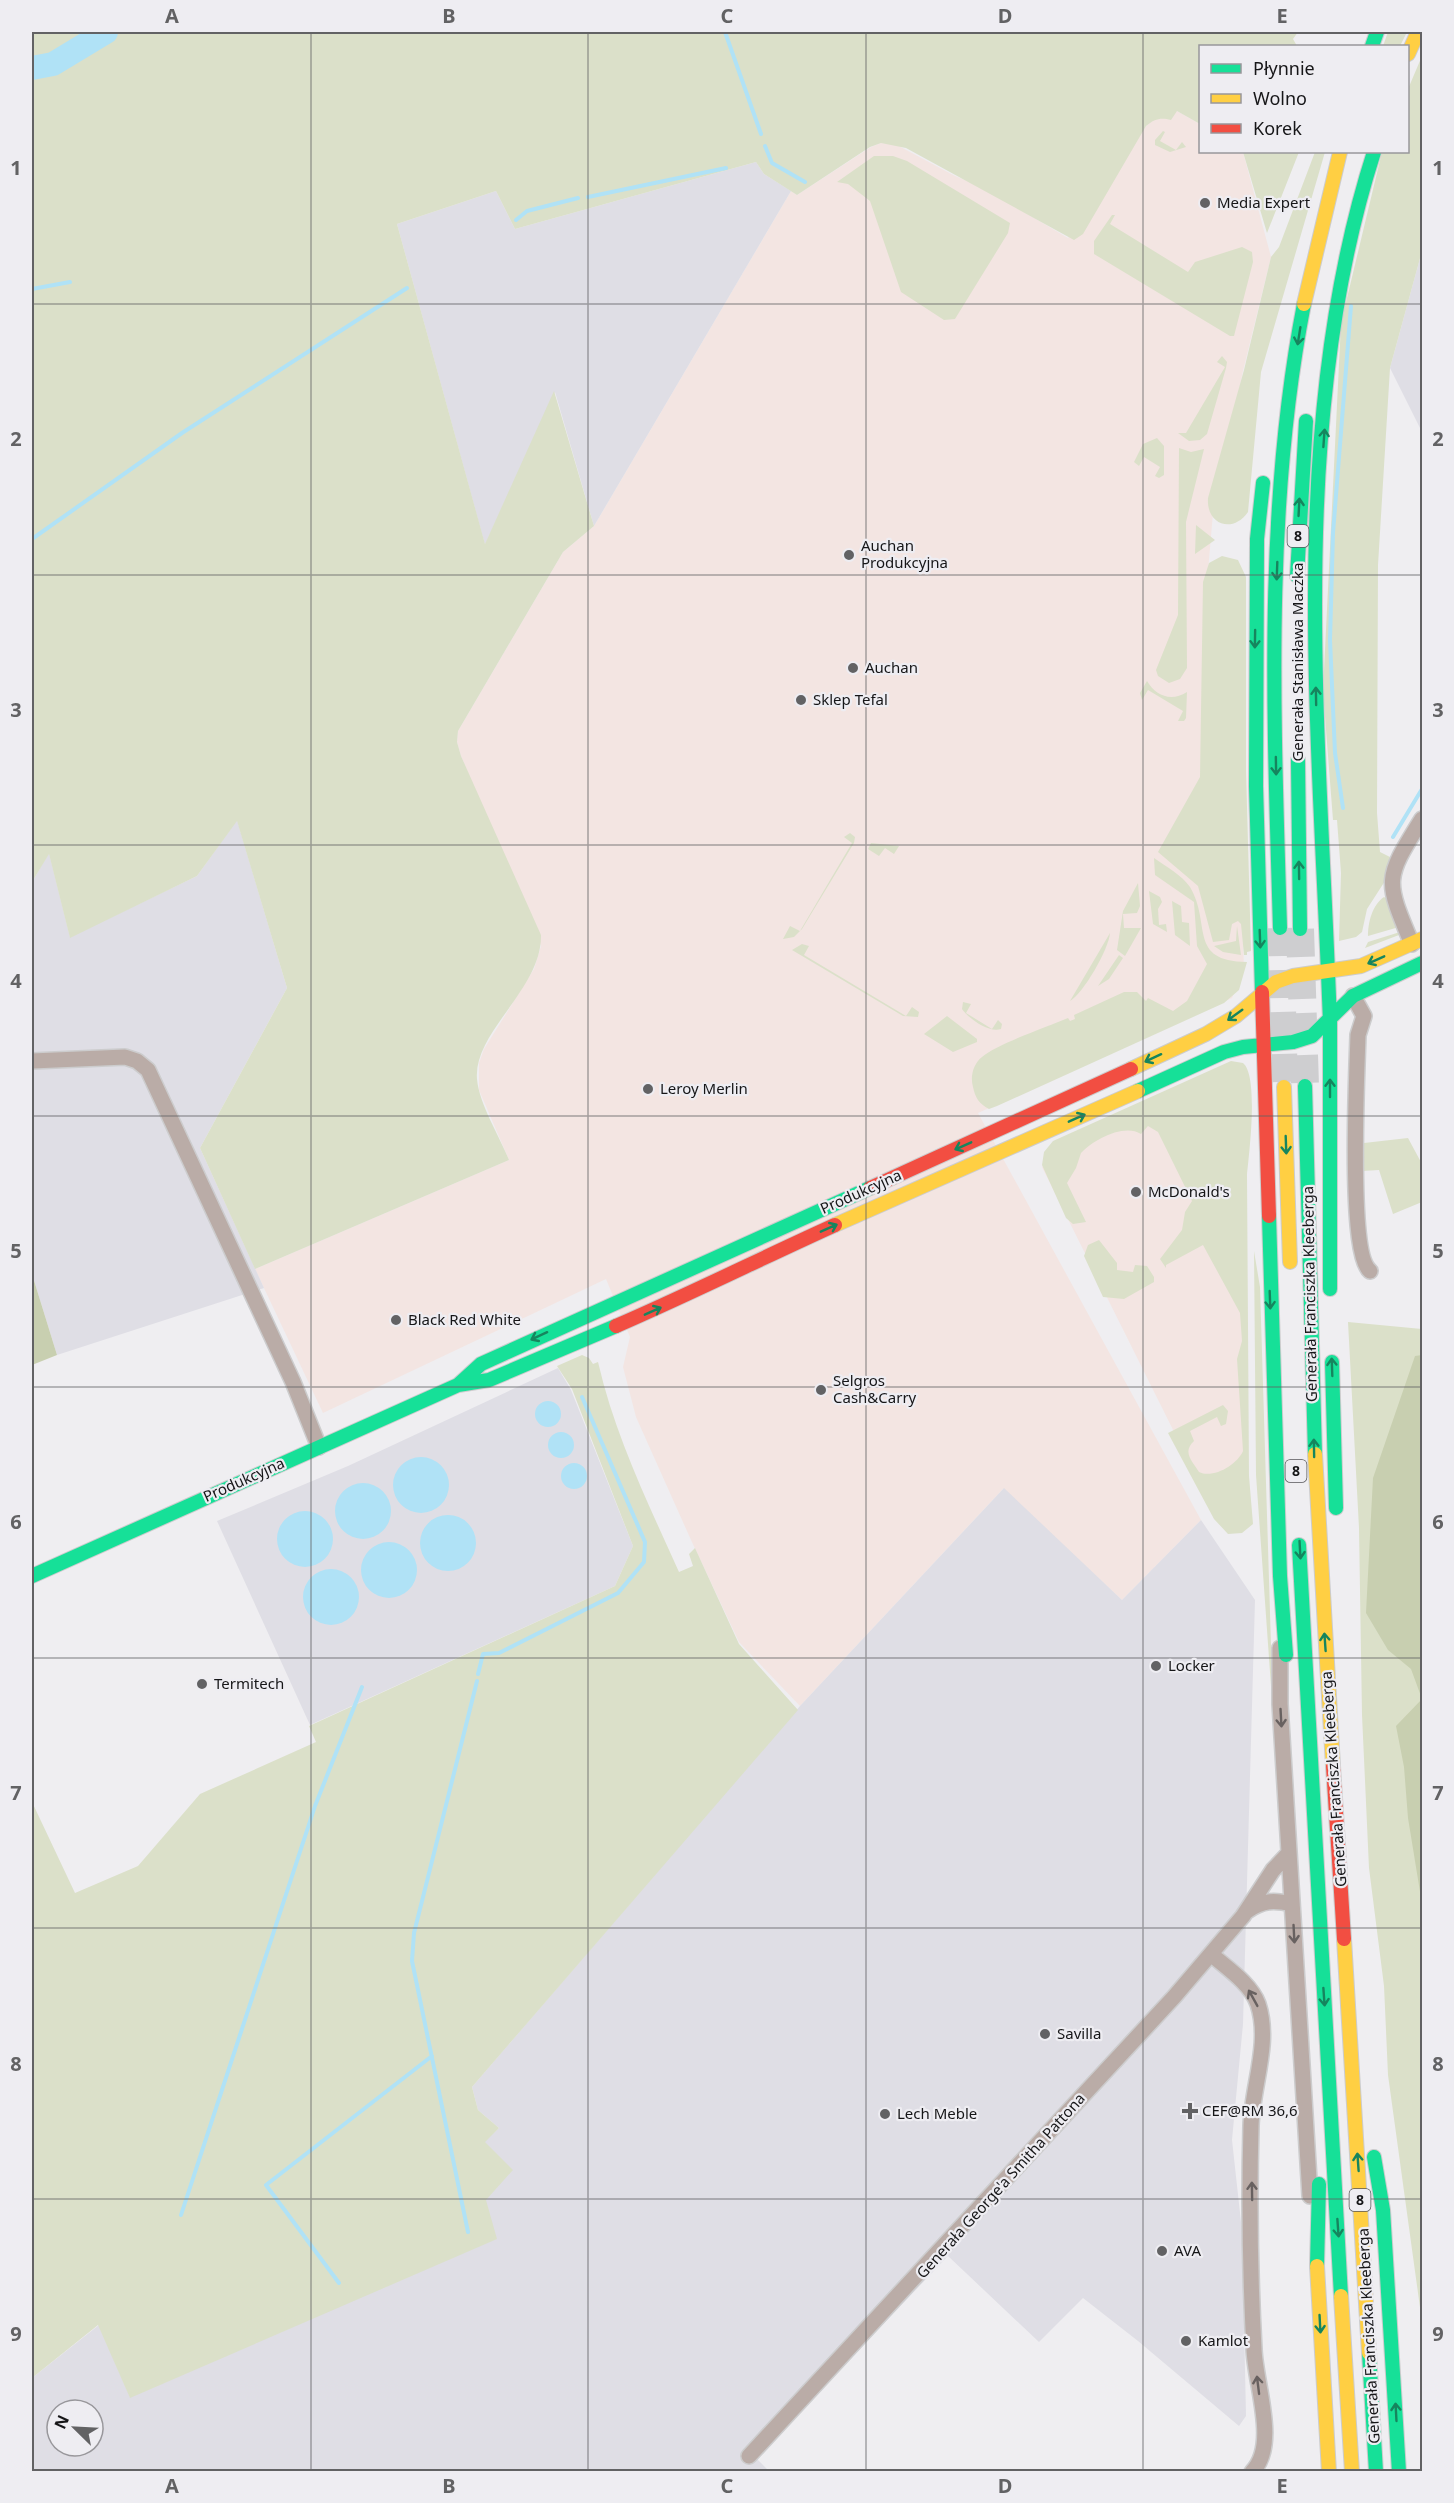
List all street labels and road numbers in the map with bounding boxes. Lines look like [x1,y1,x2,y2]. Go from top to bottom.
road number: 8 [1288,525,1308,547]
street label: Generała Stanisława Maczka [1287,562,1307,762]
street label: Produkcyjna [817,1164,904,1218]
street label: Generała Franciszka Kleeberga [1297,1186,1321,1402]
street label: Produkcyjna [200,1452,287,1506]
road number: 8 [1286,1460,1306,1482]
street label: Generała Franciszka Kleeberga [1315,1671,1351,1888]
street label: Generała George'a Smitha Pattona [912,2088,1089,2282]
road number: 8 [1350,2189,1370,2211]
street label: Generała Franciszka Kleeberga [1352,2228,1384,2444]

